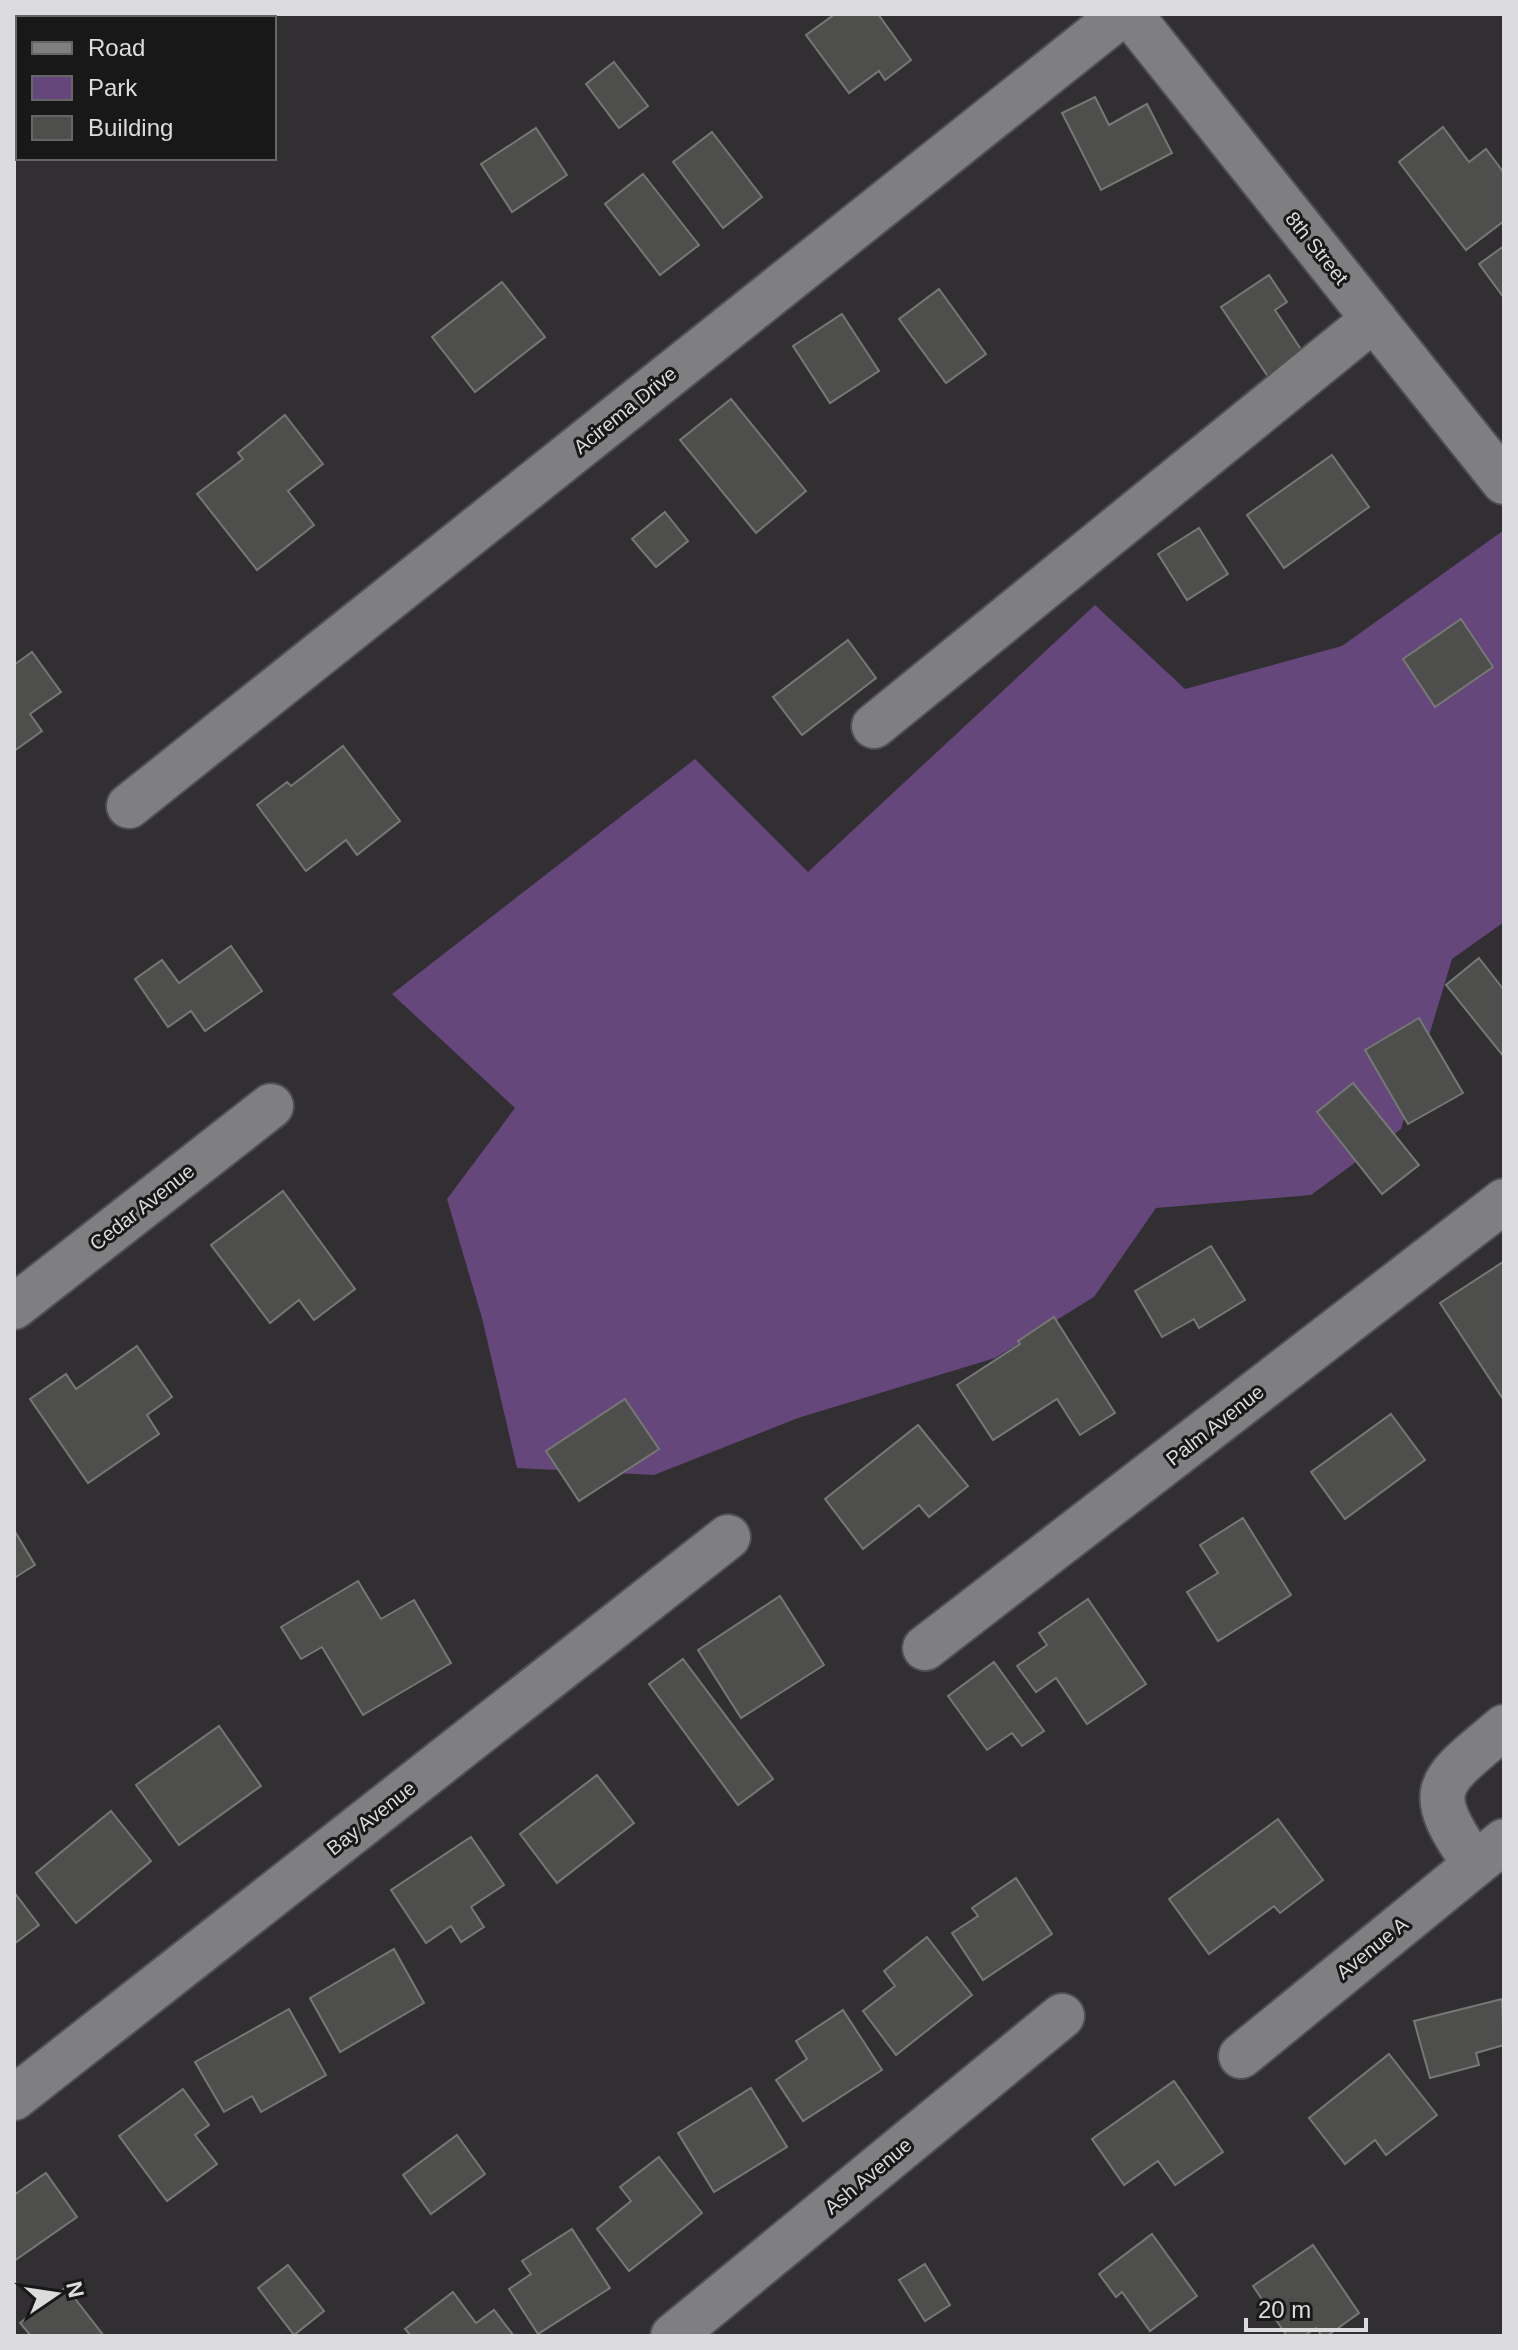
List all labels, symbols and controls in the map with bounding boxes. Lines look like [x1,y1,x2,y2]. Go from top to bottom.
legend [16,16,276,160]
text: Road [88,34,145,61]
text: Park [88,74,138,101]
text: Building [88,114,173,141]
street label: 8th Street [1281,207,1353,289]
street label: Acirema Drive [569,362,681,458]
street label: Cedar Avenue [85,1159,199,1255]
street label: Palm Avenue [1162,1380,1268,1470]
street label: Bay Avenue [322,1777,420,1859]
street label: Avenue A [1332,1912,1413,1983]
street label: Ash Avenue [820,2133,916,2219]
north arrow [16,2254,96,2334]
text: N [61,2279,89,2300]
scale bar [1246,2282,1366,2332]
text: 20 m [1258,2296,1311,2323]

